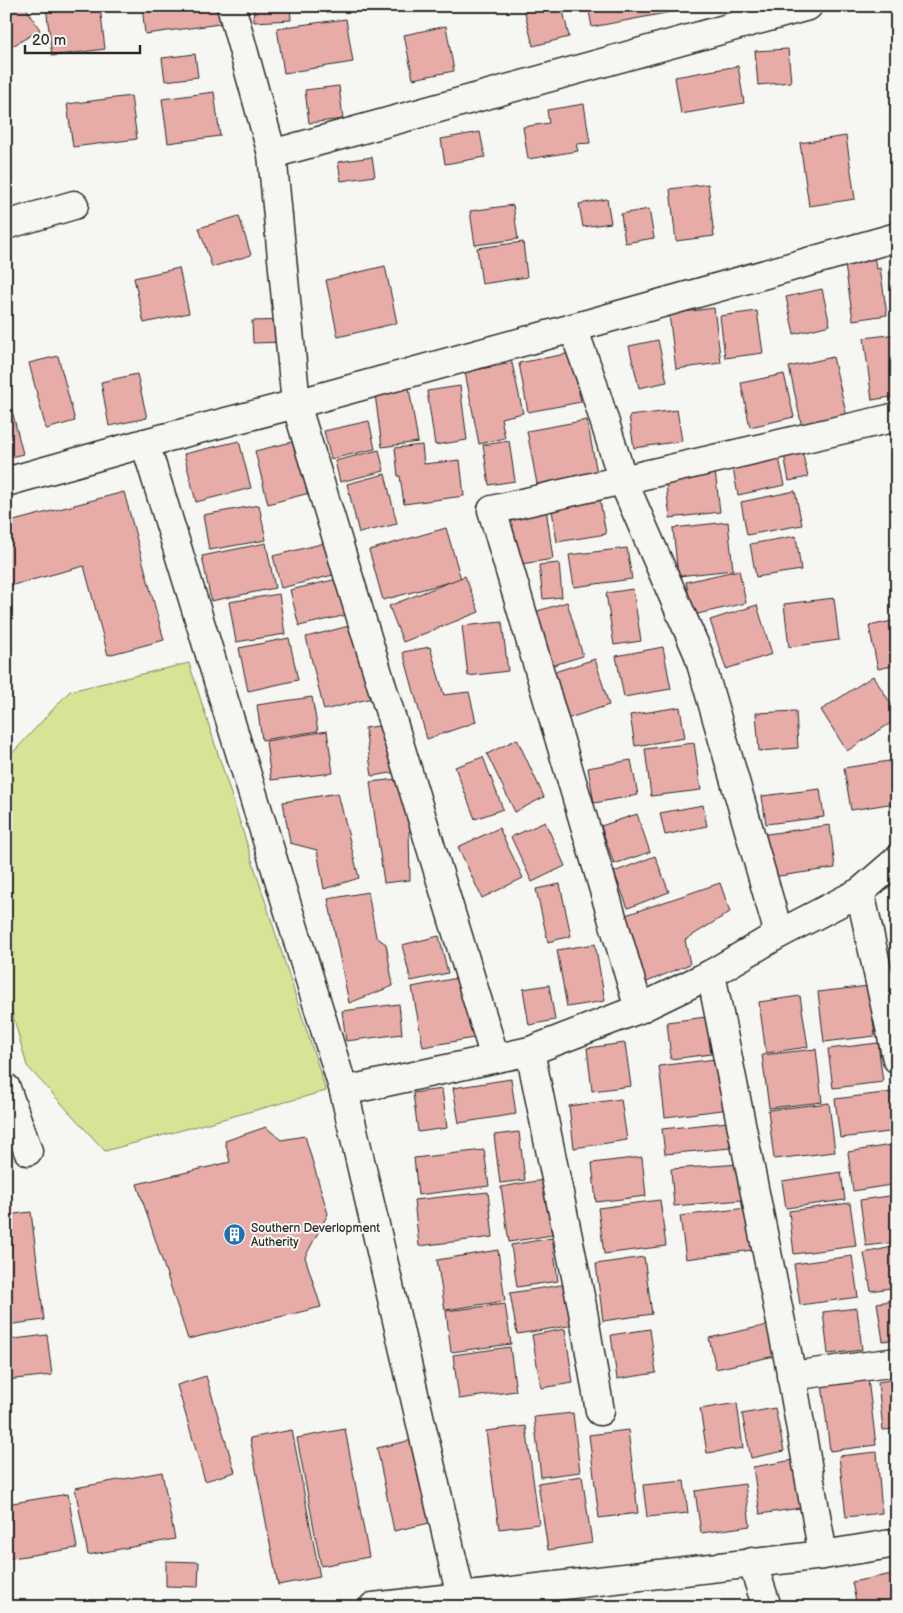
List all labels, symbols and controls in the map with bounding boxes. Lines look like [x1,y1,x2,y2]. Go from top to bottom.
scale bar [25,22,140,54]
text: 20 m [32,31,66,50]
place label: Southern Deverlopment Autherity [251,1221,380,1250]
building icon: Southern Deverlopment Autherity [223,1223,247,1247]

